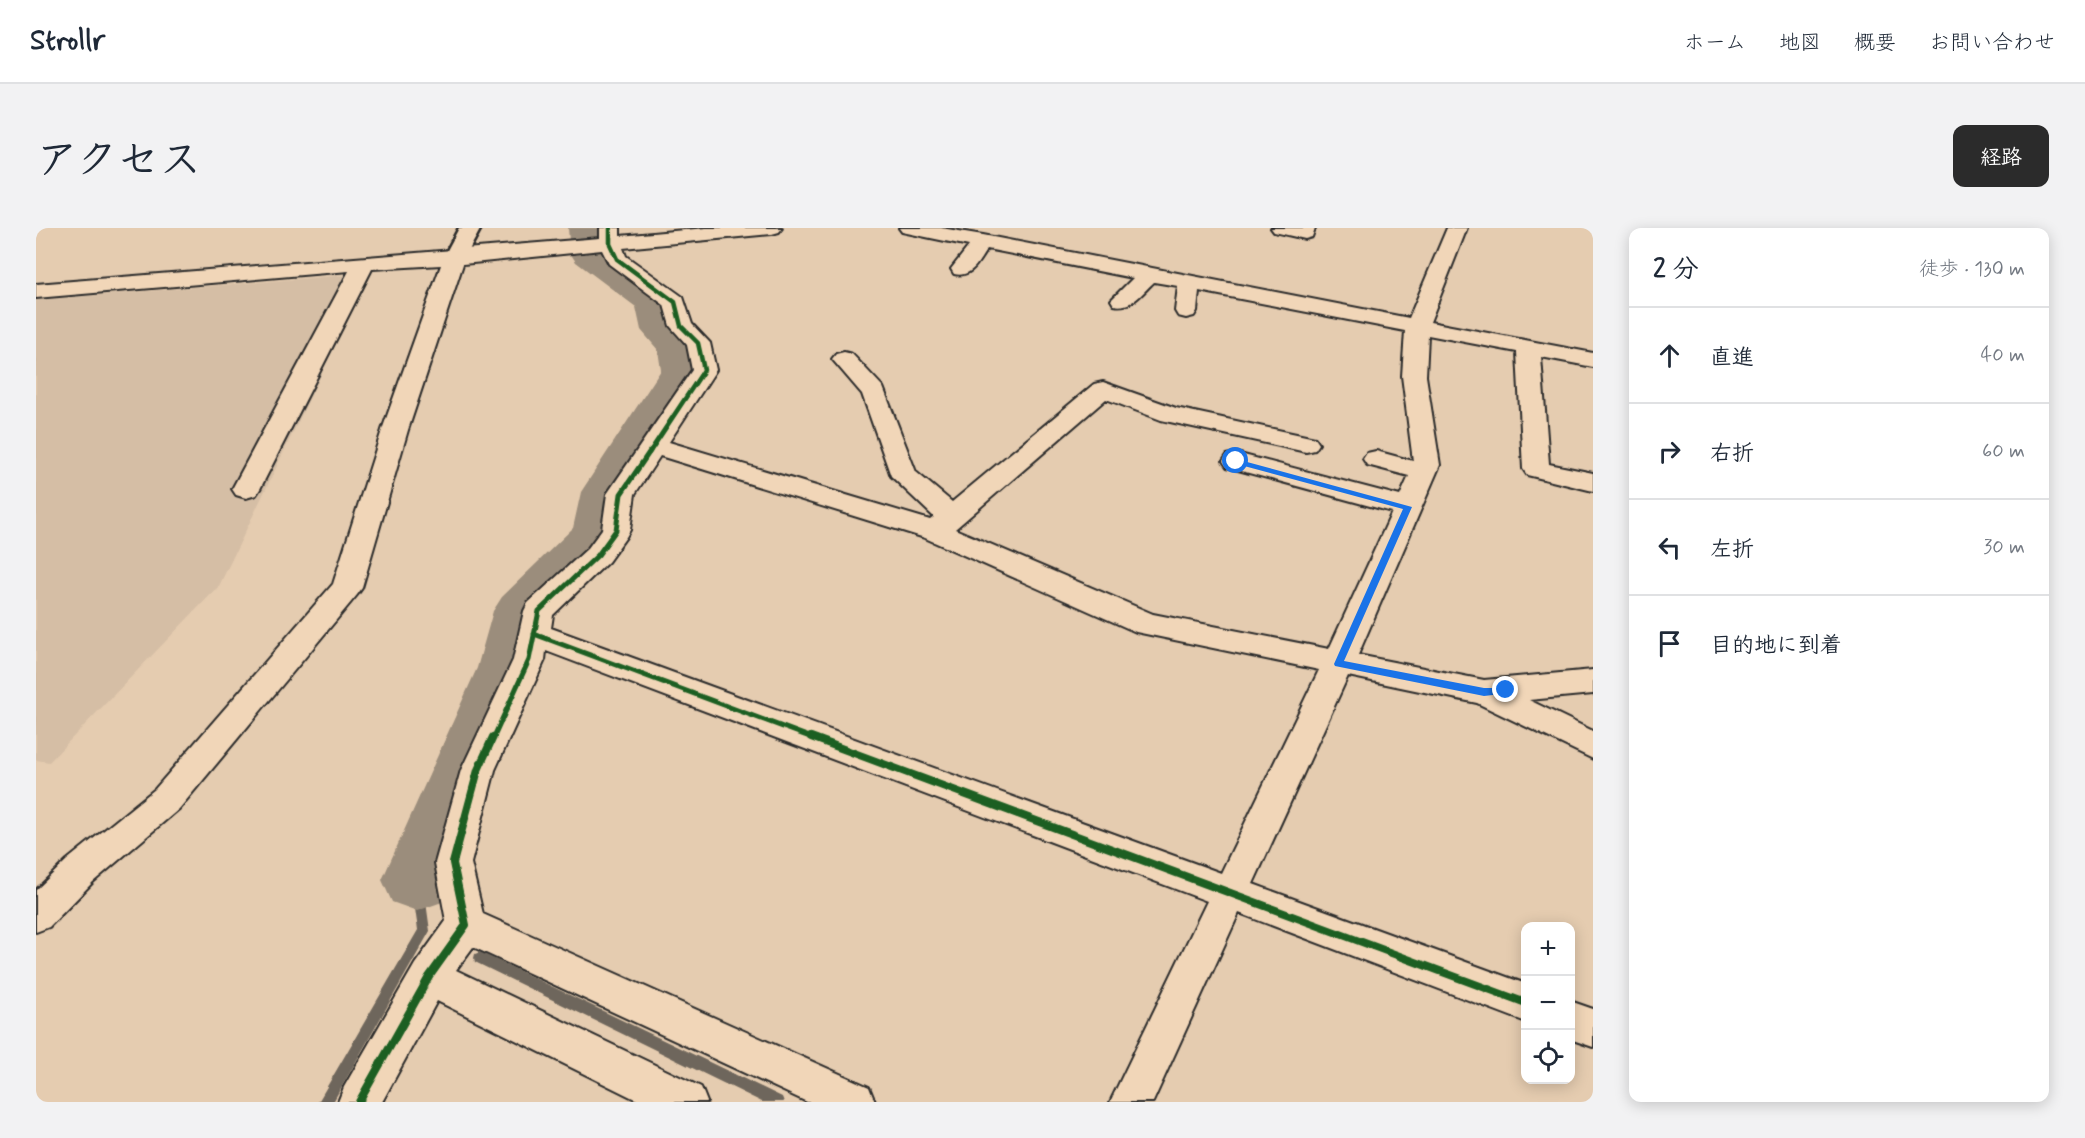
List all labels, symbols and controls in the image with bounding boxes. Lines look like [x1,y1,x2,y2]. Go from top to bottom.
text: Strollr [30,23,105,60]
text: ホーム [1684,29,1746,57]
text: 地図 [1779,29,1821,57]
text: 概要 [1854,29,1896,57]
text: お問い合わせ [1929,29,2055,57]
button: 経路 [1953,125,2049,187]
text: アクセス [36,134,201,189]
text: 2 分 [1653,253,1699,287]
text: 徒歩 · 130 m [1919,256,2025,283]
icon: ahead [1653,339,1686,372]
text: 40 m [1981,342,2025,369]
text: 直進 [1710,344,1754,372]
icon: right [1653,435,1686,468]
text: 60 m [1982,438,2025,465]
text: 右折 [1710,440,1754,468]
route start [1222,447,1248,473]
icon: left [1653,531,1686,564]
text: 30 m [1983,534,2025,561]
text: 左折 [1710,536,1754,564]
icon: arrive [1653,627,1686,660]
text: 目的地に到着 [1710,632,1842,660]
route end [1492,676,1518,702]
map controls [1521,922,1575,1084]
button: + [1521,922,1575,976]
button: − [1521,976,1575,1030]
button: locate [1521,1030,1575,1084]

